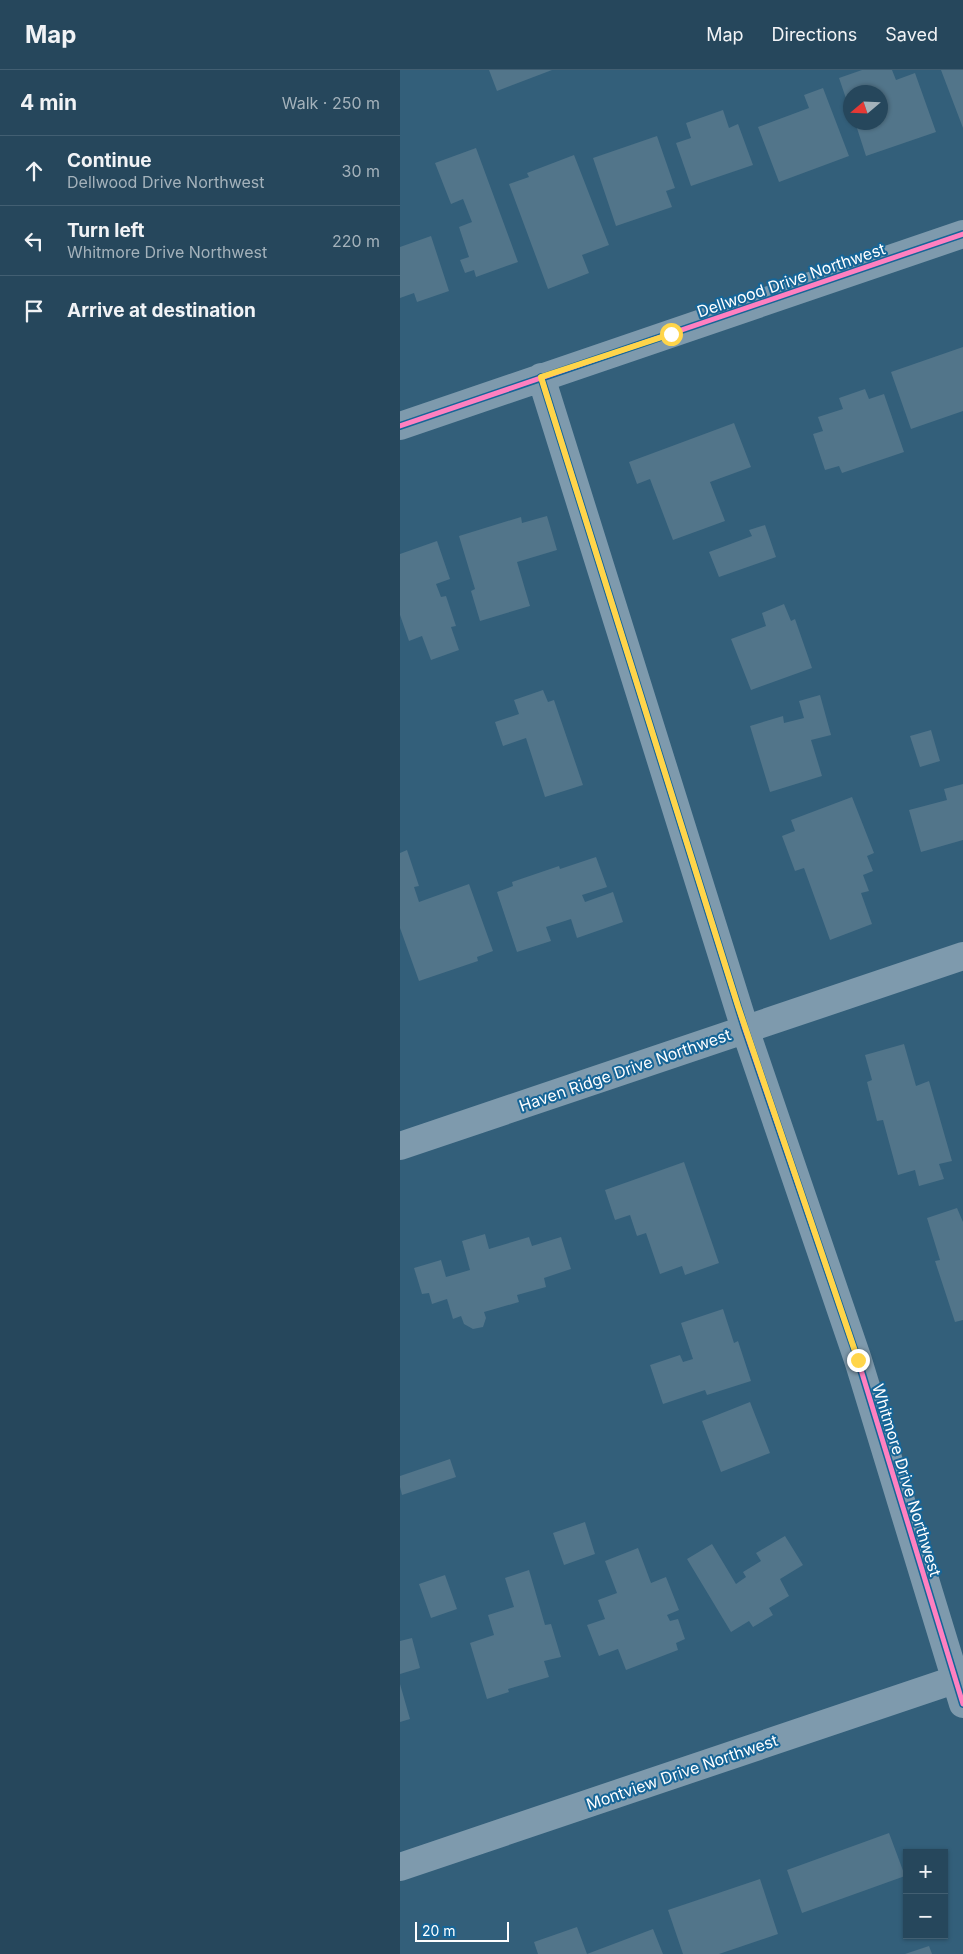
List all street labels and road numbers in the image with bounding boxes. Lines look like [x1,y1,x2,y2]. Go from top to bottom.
street label: Dellwood Drive Northwest [694,238,888,322]
street label: Haven Ridge Drive Northwest [516,1024,734,1116]
street label: Whitmore Drive Northwest [868,1381,946,1579]
street label: Montview Drive Northwest [584,1730,780,1814]

